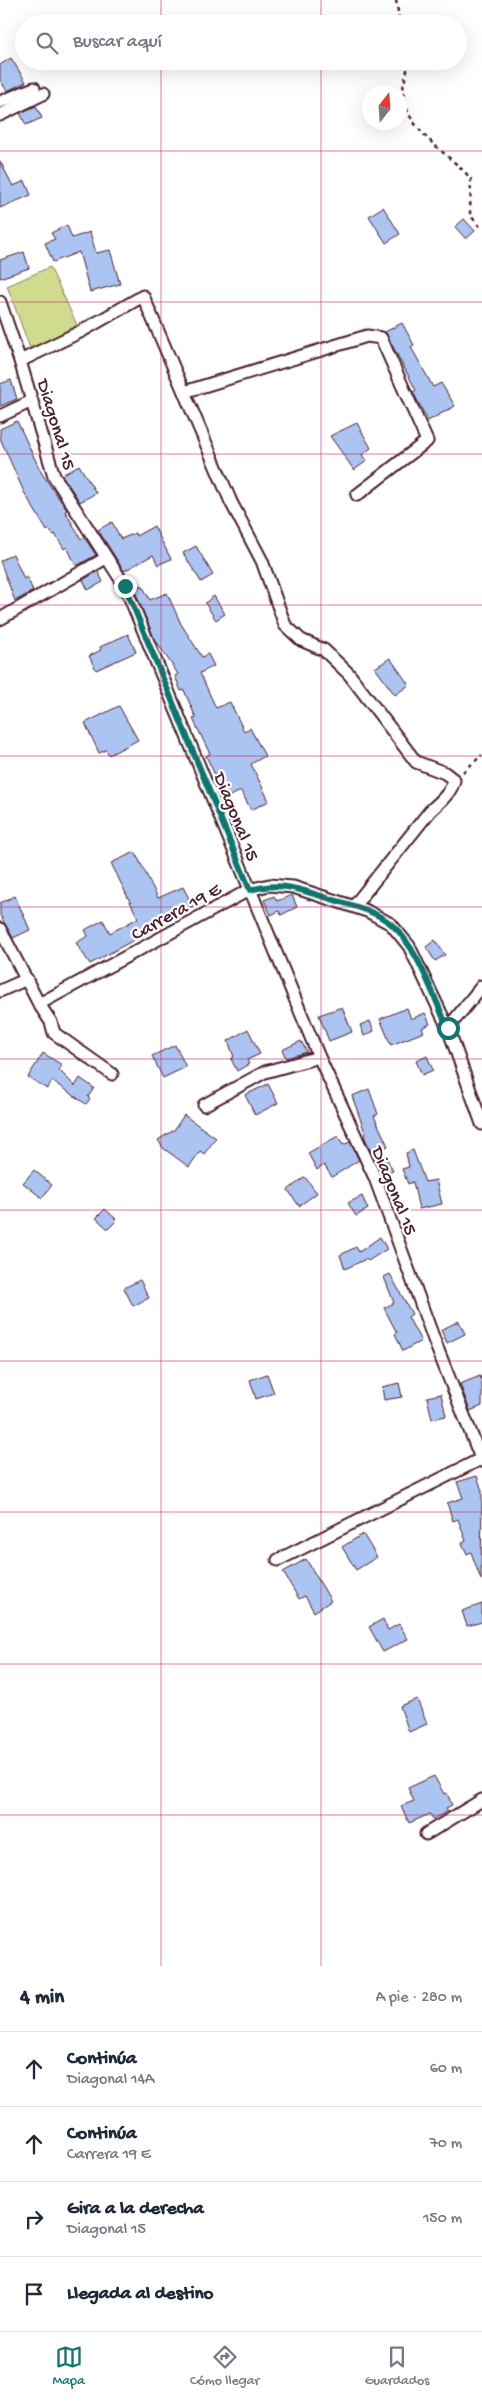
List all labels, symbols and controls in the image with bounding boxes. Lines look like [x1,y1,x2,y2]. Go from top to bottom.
search box [15,15,467,70]
icon: search [33,29,61,57]
text: Buscar aquí [73,31,162,54]
north arrow [362,85,407,130]
street label: Diagonal 15 [29,375,79,473]
route end [114,575,137,598]
street label: Diagonal 15 [206,768,263,865]
street label: Carrera 19 E [128,878,227,947]
route start [437,1017,460,1040]
street label: Diagonal 15 [364,1142,421,1239]
text: 4 min [20,1986,64,2011]
text: A pie · 280 m [376,1989,462,2008]
text: Continúa [67,2048,137,2071]
icon: ahead [20,2055,48,2083]
text: 60 m [430,2060,462,2079]
text: Diagonal 14A [67,2071,154,2090]
text: Continúa [67,2123,137,2146]
icon: ahead [20,2130,48,2158]
text: 70 m [429,2135,462,2154]
text: Carrera 19 E [67,2146,151,2165]
text: Gira a la derecha [67,2198,204,2221]
icon: right [20,2205,48,2233]
text: 150 m [423,2210,462,2229]
text: Diagonal 15 [67,2221,146,2240]
icon: arrive [20,2280,48,2308]
text: Llegada al destino [67,2283,213,2306]
tab: Mapa [53,2343,85,2390]
tab: Cómo llegar [190,2343,259,2390]
tab: Guardados [365,2343,429,2390]

